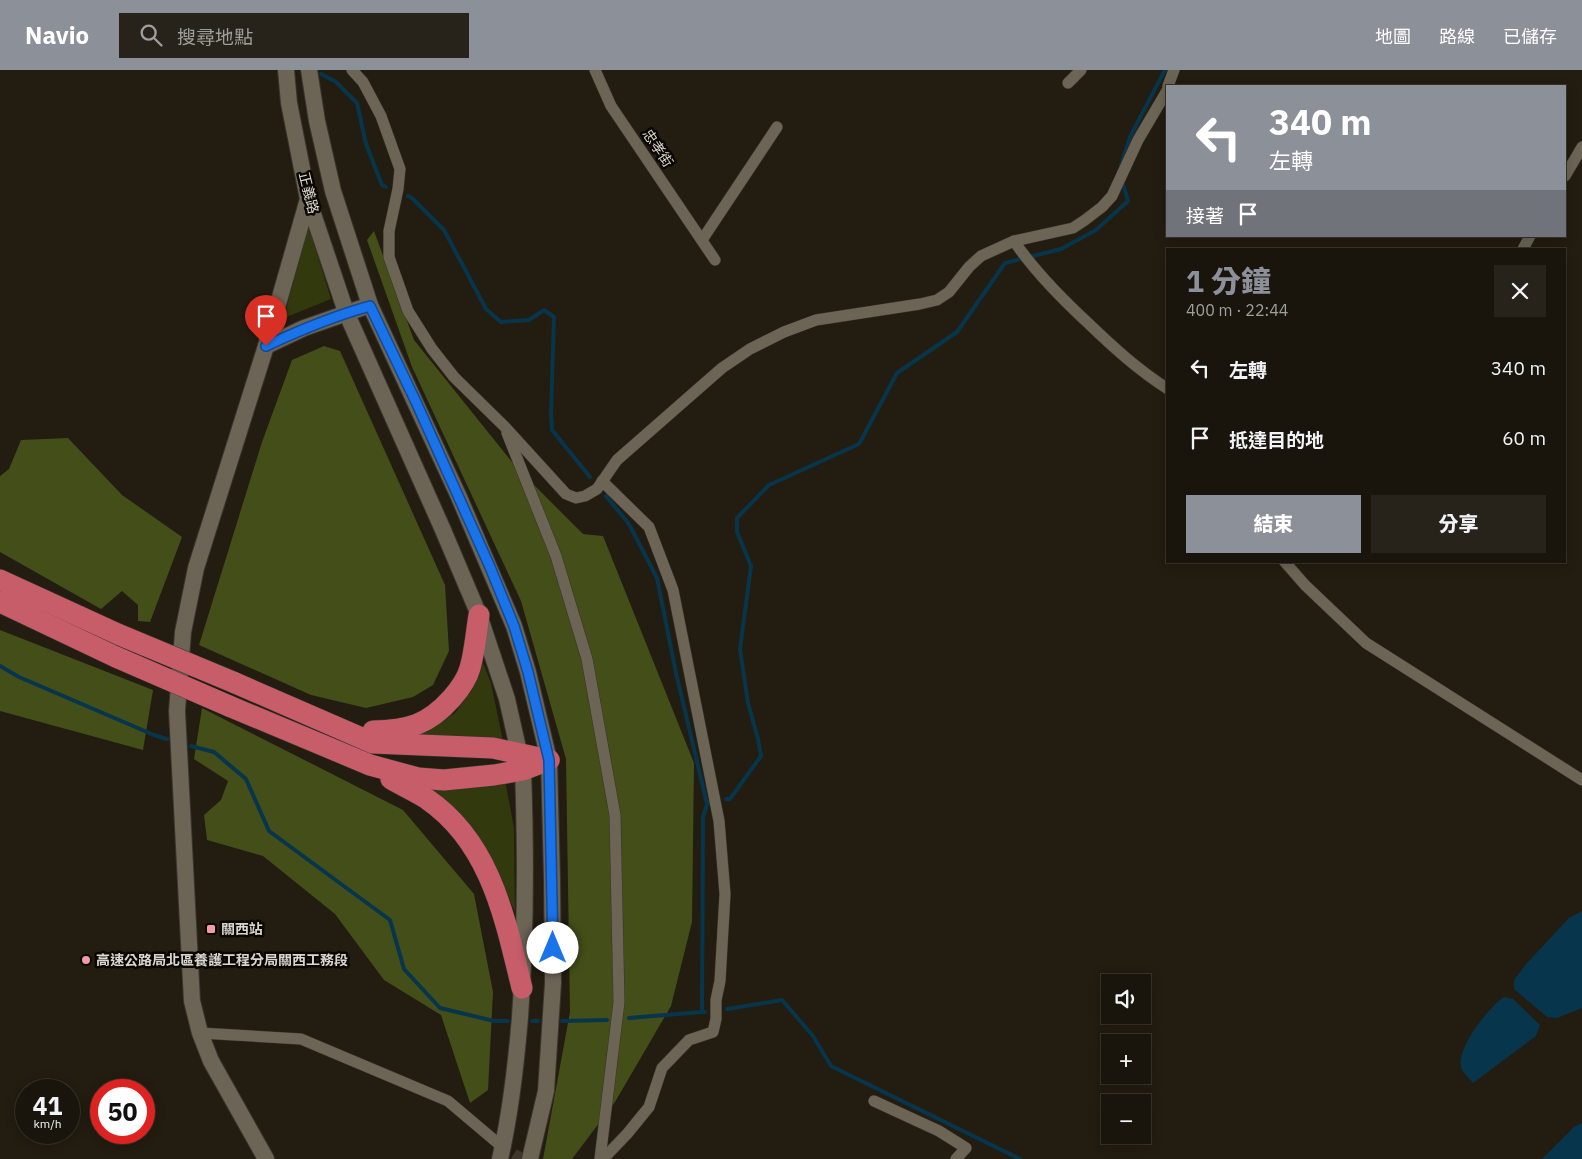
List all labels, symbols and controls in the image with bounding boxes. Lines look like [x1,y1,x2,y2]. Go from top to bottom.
search box [119,13,469,58]
text: Navio [25,19,89,51]
icon: search [137,21,165,49]
text: 搜尋地點 [177,25,253,49]
text: 地圖 [1375,25,1411,48]
text: 路線 [1439,25,1475,48]
text: 已儲存 [1503,25,1557,48]
text: 340 m [1269,99,1372,145]
icon: left [1186,105,1251,170]
street label: 忠孝街 [639,126,677,170]
text: 左轉 [1269,146,1313,175]
street label: 正義路 [295,170,323,216]
icon: arrive [1234,200,1262,228]
text: 接著 [1186,204,1224,228]
text: 1 分鐘 [1186,261,1271,300]
button: close [1494,265,1546,317]
pin [245,295,287,346]
text: 400 m · 22:44 [1186,300,1288,320]
icon: arrive [252,302,280,330]
icon: left [1186,354,1214,382]
text: 340 m [1491,356,1546,380]
text: 左轉 [1229,358,1267,382]
icon: arrive [1186,424,1214,452]
text: 60 m [1502,426,1546,450]
text: 抵達目的地 [1229,428,1324,452]
button: 結束 [1186,495,1361,553]
button: 分享 [1371,495,1546,553]
place label: 關西站 [221,920,263,938]
position arrow [526,921,578,973]
marker: 關西站 [205,923,217,935]
place label: 高速公路局北區養護工程分局關西工務段 [96,951,348,969]
marker: 高速公路局北區養護工程分局關西工務段 [80,954,92,966]
map controls [1101,974,1151,1144]
button: sound [1101,974,1151,1024]
button: + [1101,1034,1151,1084]
speed limit sign: 50 [90,1079,155,1144]
text: 41 [32,1089,63,1122]
button: − [1101,1094,1151,1144]
text: km/h [33,1116,62,1131]

